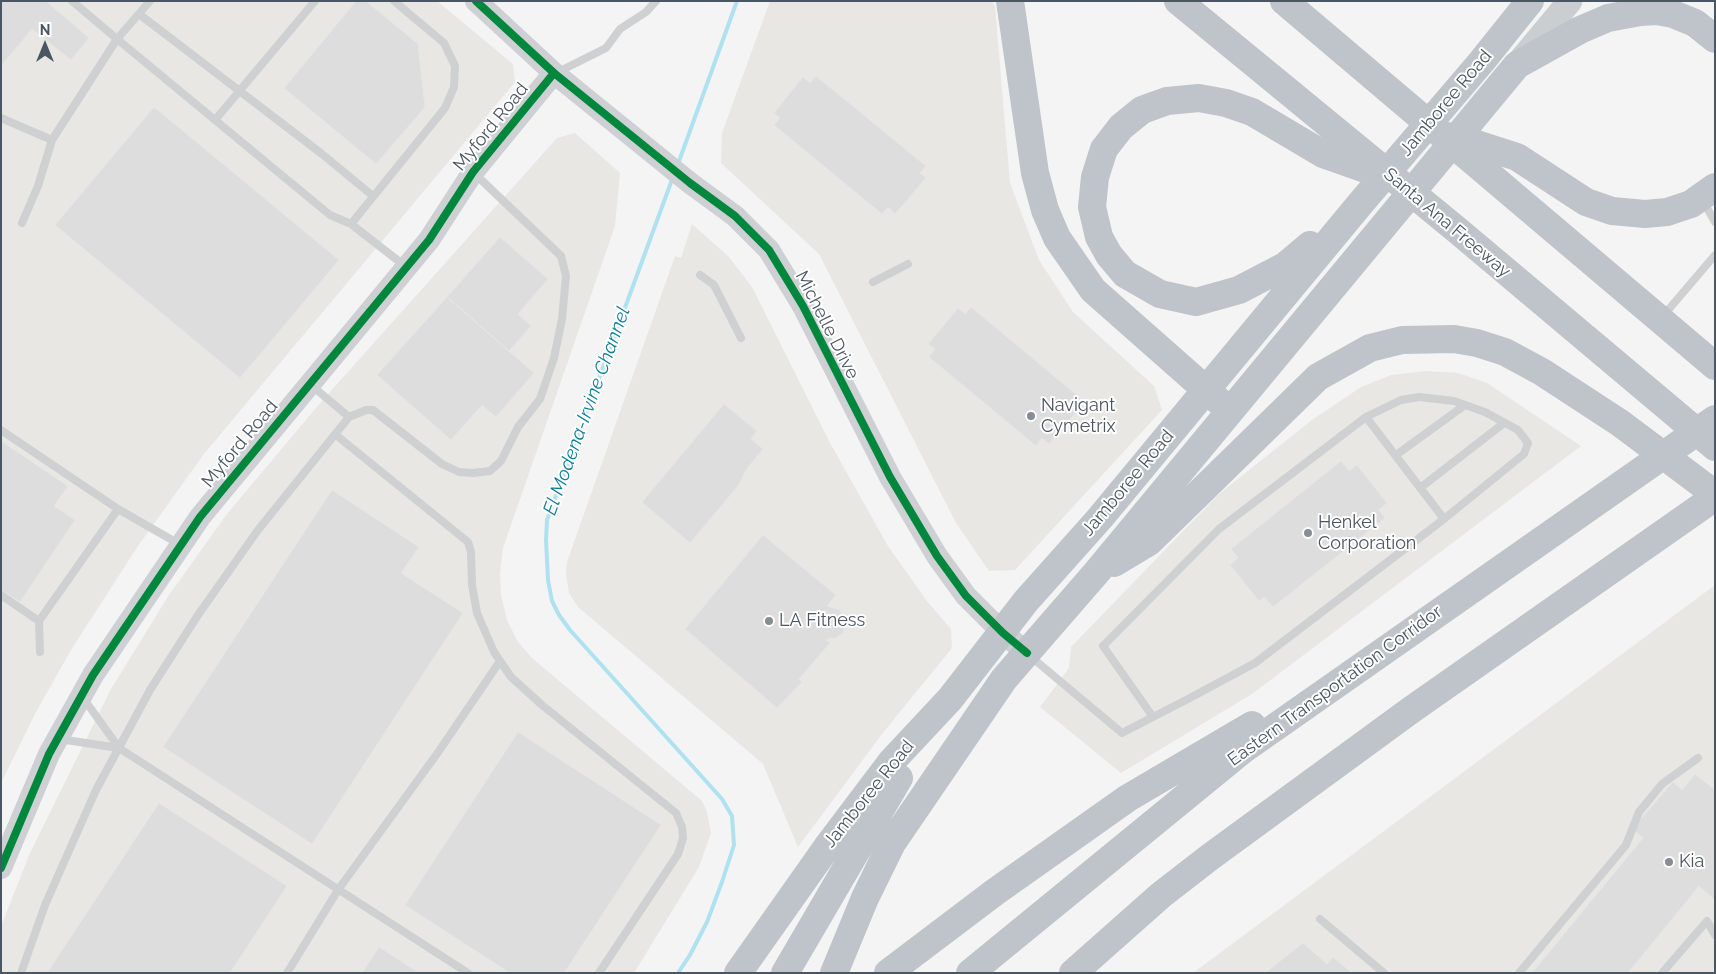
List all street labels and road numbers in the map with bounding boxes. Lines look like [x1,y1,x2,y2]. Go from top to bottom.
street label: Jamboree Road [1395,46,1497,160]
street label: Myford Road [449,79,533,175]
street label: Santa Ana Freeway [1379,164,1515,282]
street label: Michelle Drive [790,267,864,383]
street label: Myford Road [197,396,283,492]
street label: Jamboree Road [1077,426,1179,540]
street label: Eastern Transportation Corridor [1224,601,1446,771]
street label: Jamboree Road [819,736,919,852]

